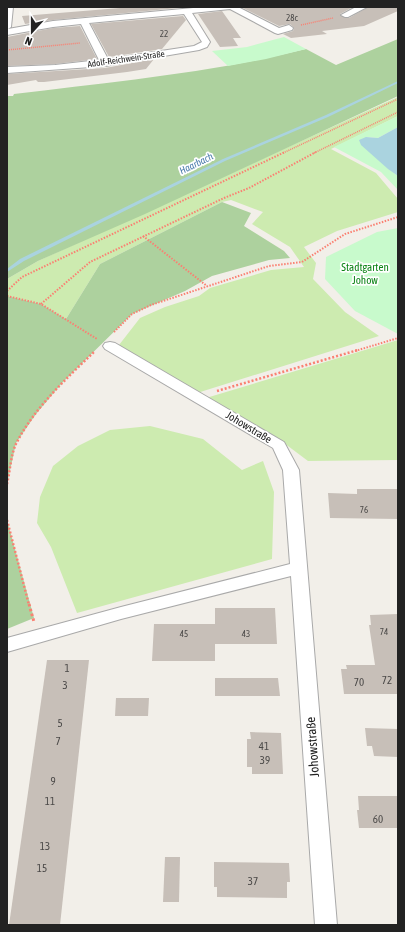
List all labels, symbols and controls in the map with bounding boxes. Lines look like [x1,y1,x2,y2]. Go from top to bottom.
north arrow [12,12,52,52]
house number: 28c [286,13,299,23]
house number: 22 [160,29,168,39]
text: N [23,35,34,48]
street label: Adolf-Reichwein-Straße [87,49,165,69]
water label: Haarbach [178,151,215,176]
park label: Stadtgarten Johow [341,261,389,286]
street label: Johowstraße [224,409,274,445]
house number: 76 [360,505,368,515]
house number: 74 [380,627,388,637]
house number: 45 [180,629,188,639]
house number: 43 [242,629,250,639]
house number: 1 [64,662,70,674]
house number: 72 [382,674,392,686]
house number: 70 [354,676,364,688]
house number: 3 [62,679,68,691]
street label: Johowstraße [303,716,322,778]
house number: 5 [57,717,63,729]
house number: 7 [55,735,61,747]
house number: 41 [259,740,269,752]
house number: 39 [260,754,270,766]
house number: 9 [50,775,56,787]
house number: 11 [45,795,55,807]
house number: 60 [373,813,383,825]
house number: 13 [40,840,50,852]
house number: 15 [37,862,47,874]
house number: 37 [248,875,258,887]

